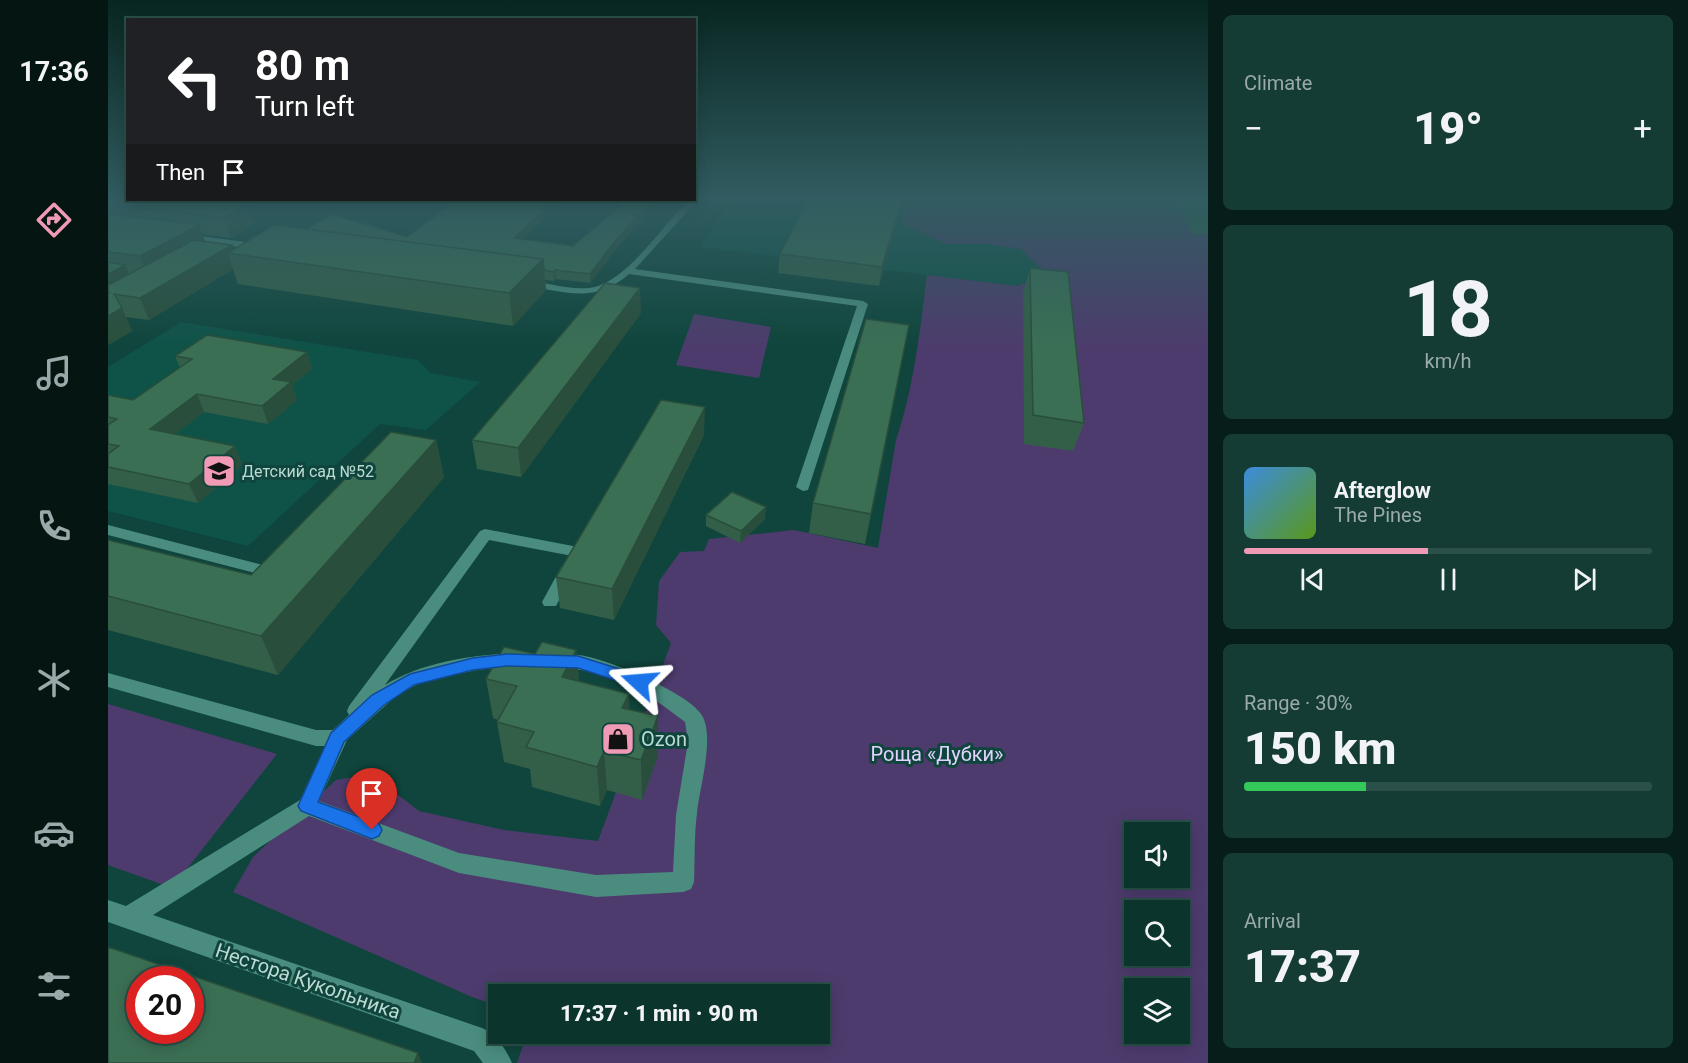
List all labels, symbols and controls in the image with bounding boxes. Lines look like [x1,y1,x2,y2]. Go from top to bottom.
text: 80 m [255,41,350,90]
icon: left [156,42,234,120]
text: 17:36 [19,56,89,88]
text: Climate [1244,71,1312,95]
text: Turn left [255,91,355,123]
text: 19° [1413,102,1483,155]
text: − [1244,109,1263,148]
text: + [1633,109,1652,148]
icon: arrive [217,156,250,189]
text: Then [156,160,205,185]
icon: directions [33,199,75,241]
text: 18 [1403,264,1493,355]
text: km/h [1425,349,1471,373]
icon: music [33,352,75,394]
school or university icon: Детский сад №52 [201,453,237,489]
place label: Детский сад №52 [242,462,374,481]
text: Afterglow [1334,478,1431,503]
text: The Pines [1334,503,1422,527]
icon: phone [33,505,75,547]
icon: previous [1296,563,1329,596]
icon: pause [1432,563,1465,596]
icon: next [1568,563,1601,596]
position arrow [607,650,671,714]
icon: climate [33,659,75,701]
text: Range · 30% [1244,691,1352,715]
shop icon: Ozon [600,721,636,757]
text: 150 km [1244,722,1396,775]
place label: Ozon [641,727,687,751]
park label: Роща «Дубки» [871,742,1003,766]
pin [346,768,397,830]
icon: arrive [355,777,388,810]
icon: car [33,812,75,854]
map controls [1124,822,1190,1044]
button: sound [1124,822,1190,888]
button: search [1124,900,1190,966]
text: Arrival [1244,909,1301,933]
street label: Нестора Кукольника [212,938,404,1024]
text: 17:37 [1244,940,1361,993]
icon: filters [33,965,75,1007]
speed limit sign: 20 [126,966,204,1044]
button: layers [1124,978,1190,1044]
text: 17:37 · 1 min · 90 m [560,1001,758,1026]

